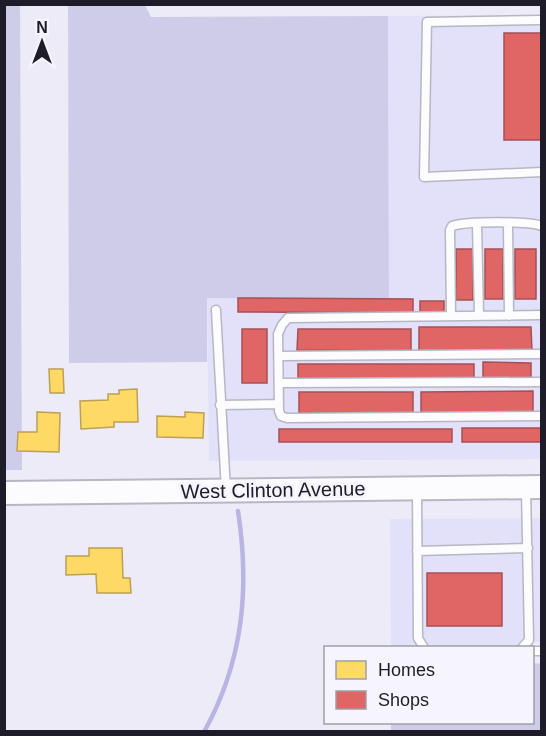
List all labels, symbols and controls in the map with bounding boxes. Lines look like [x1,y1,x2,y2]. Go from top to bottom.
north arrow [12,12,72,72]
text: N [36,19,48,36]
street label: West Clinton Avenue [180,477,366,503]
legend [324,646,534,724]
text: Homes [378,660,435,680]
text: Shops [378,690,429,710]

